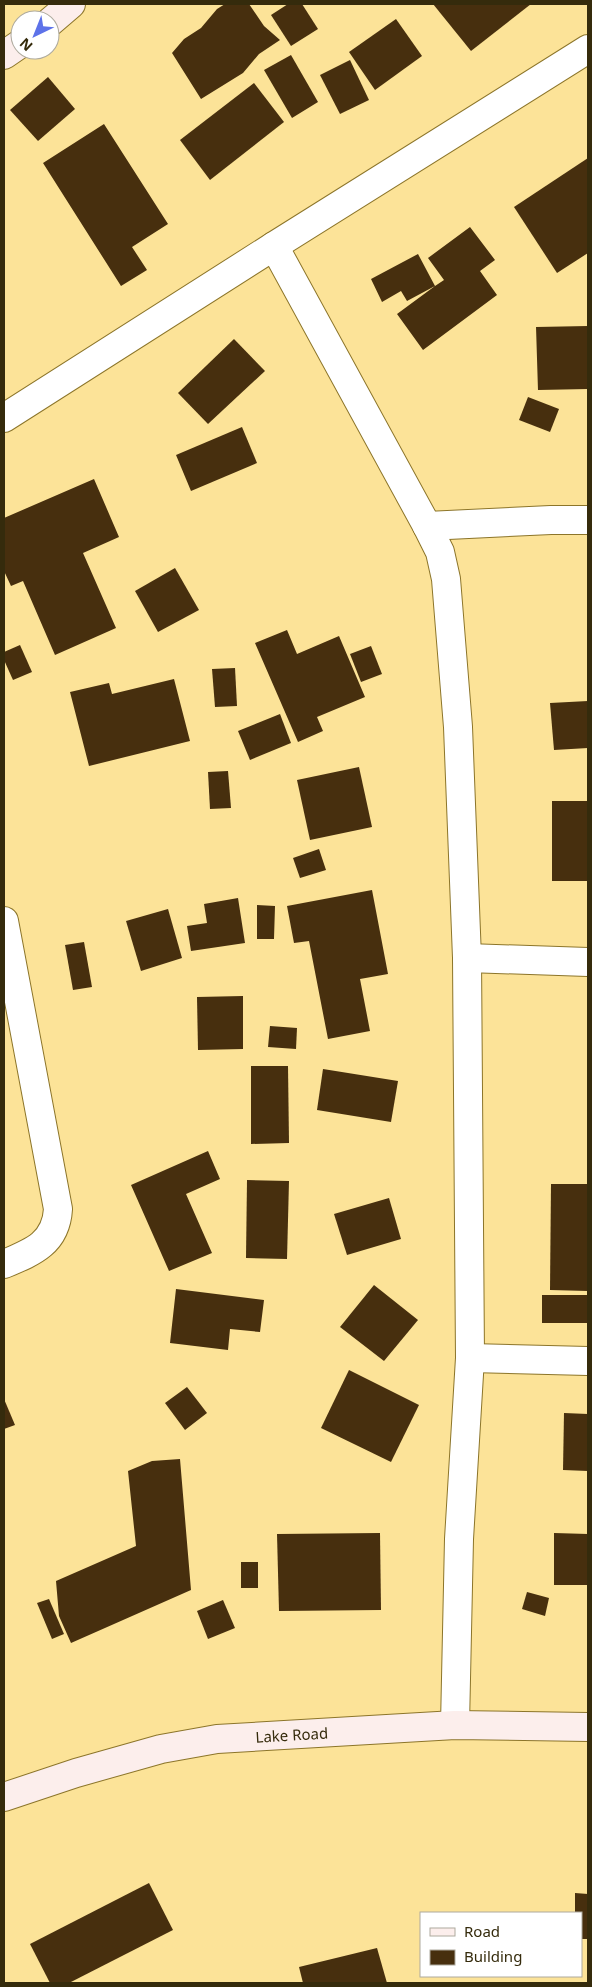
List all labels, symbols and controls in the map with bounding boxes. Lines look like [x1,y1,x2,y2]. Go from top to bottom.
north arrow [10,10,60,60]
text: N [15,34,36,56]
street label: Lake Road [255,1722,329,1747]
legend [420,1912,582,1977]
text: Road [464,1921,500,1941]
text: Building [464,1946,522,1966]

